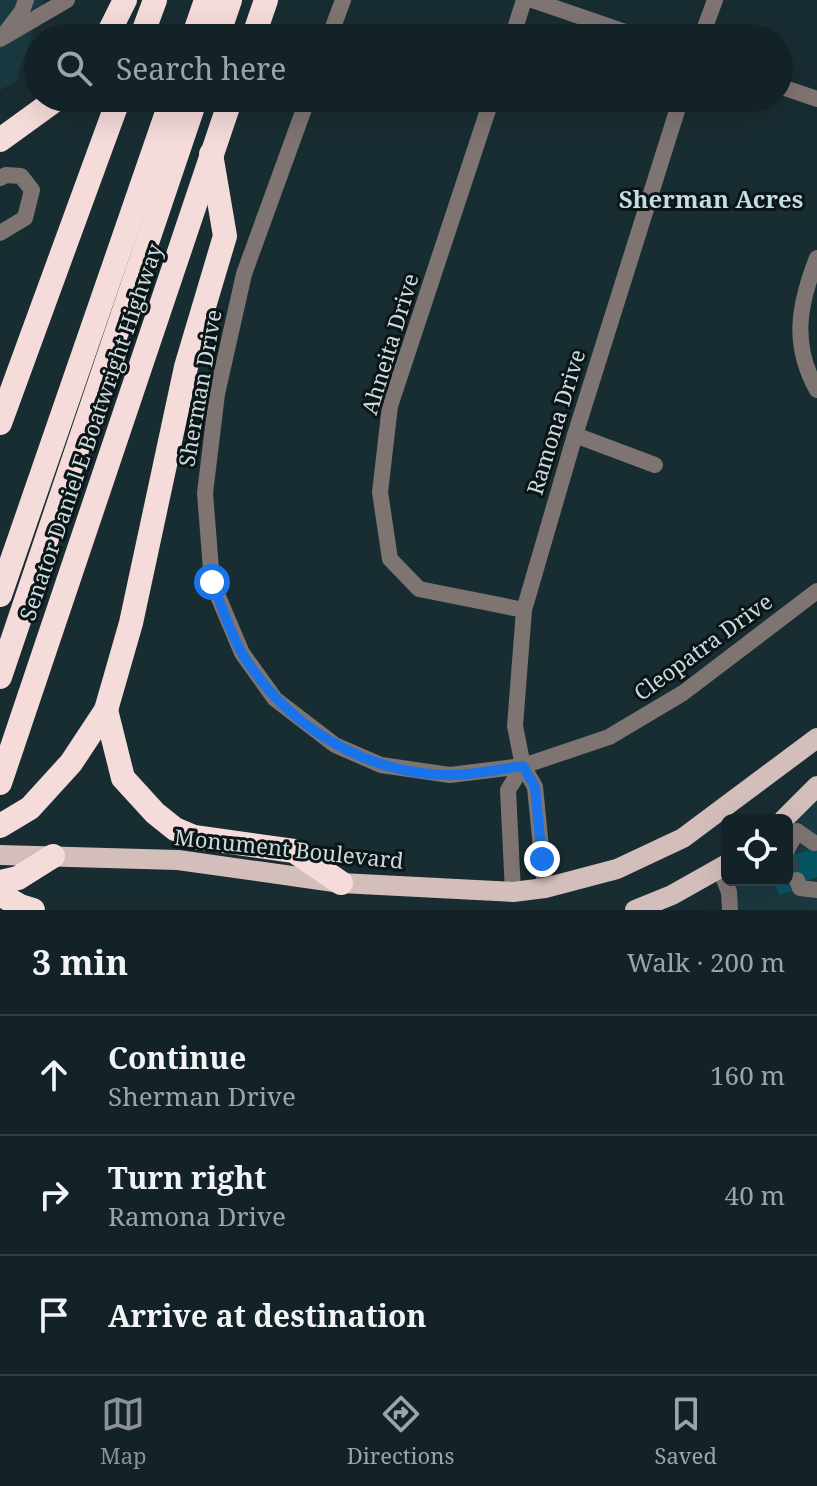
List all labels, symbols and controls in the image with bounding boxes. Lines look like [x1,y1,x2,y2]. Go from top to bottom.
search box [24,24,793,112]
icon: search [52,46,96,90]
text: Search here [116,48,286,89]
district label: Sherman Acres [619,182,803,215]
street label: Senator Daniel E Boatwright Highway [11,239,169,624]
street label: Ahneita Drive [353,269,425,418]
street label: Sherman Drive [170,307,228,469]
street label: Ramona Drive [519,345,591,498]
route start [194,564,230,600]
street label: Cleopatra Drive [627,586,778,707]
map controls [721,814,793,886]
button: locate [721,814,793,886]
street label: Monument Boulevard [173,821,406,875]
route end [524,841,560,877]
text: 3 min [32,939,128,985]
text: Walk · 200 m [627,944,785,980]
text: Continue [108,1037,246,1078]
icon: ahead [32,1053,76,1097]
text: 160 m [710,1057,785,1093]
text: Sherman Drive [108,1078,296,1114]
text: Turn right [108,1157,266,1198]
icon: right [32,1173,76,1217]
text: 40 m [725,1177,785,1213]
text: Ramona Drive [108,1198,286,1234]
icon: arrive [32,1293,76,1337]
text: Arrive at destination [108,1295,427,1336]
tab: Map [100,1392,147,1470]
tab: Directions [347,1392,454,1470]
tab: Saved [655,1392,717,1470]

